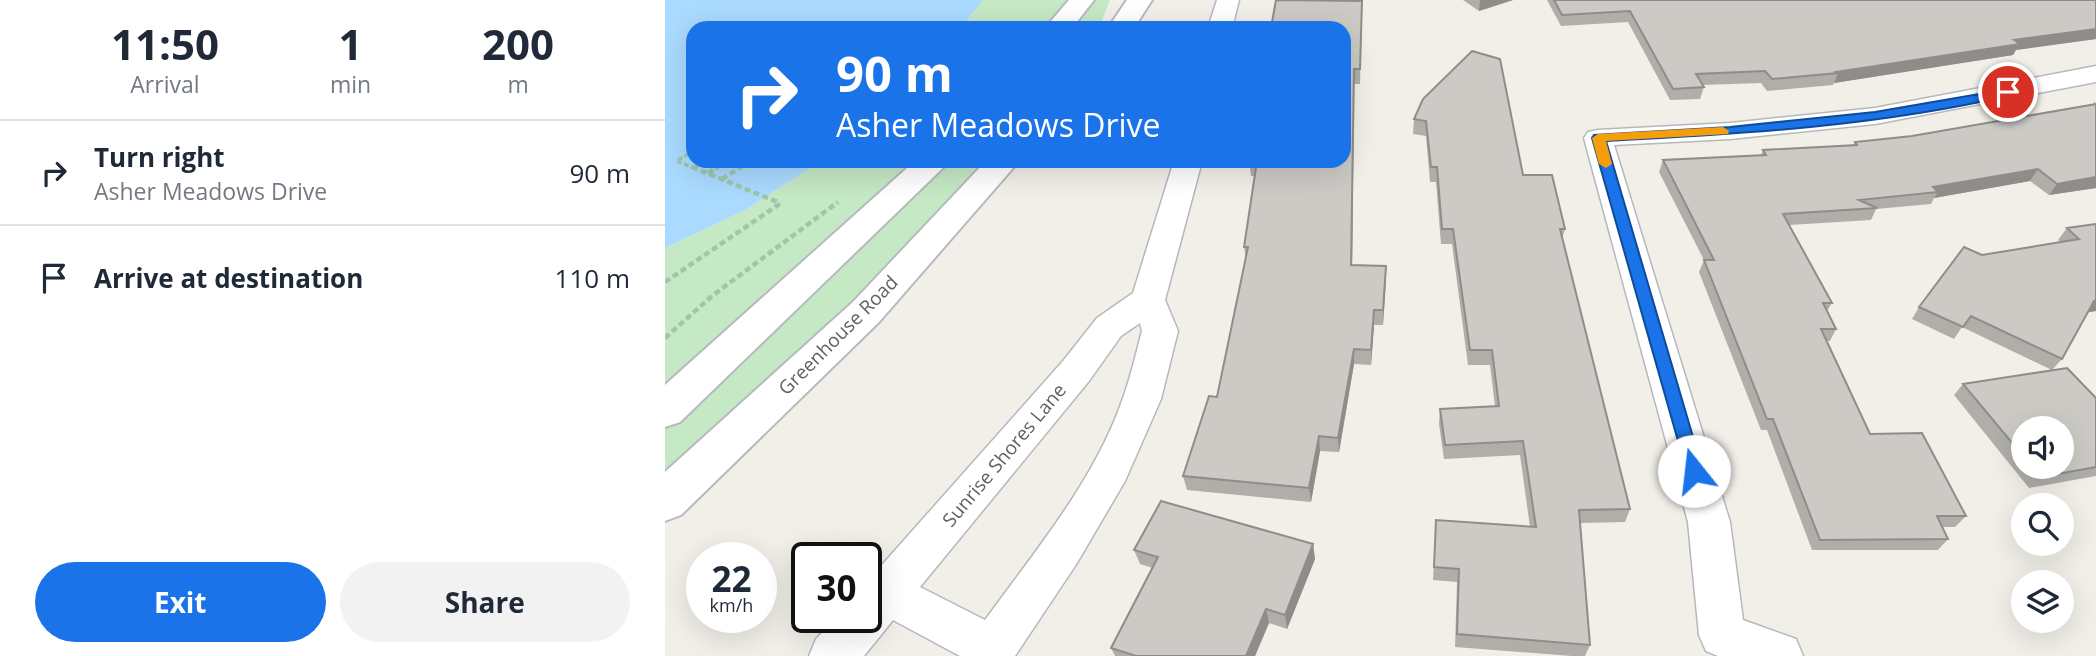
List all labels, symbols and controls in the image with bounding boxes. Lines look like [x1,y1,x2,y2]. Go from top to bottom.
text: 11:50 [111,15,219,72]
text: 1 [338,15,363,72]
text: 200 [482,15,554,72]
text: 90 m [836,40,953,106]
icon: right [721,49,812,140]
pin [1978,62,2038,122]
text: Arrival [130,68,200,100]
text: min [330,68,371,100]
text: m [507,68,529,100]
icon: arrive [1989,73,2027,111]
text: Asher Meadows Drive [836,103,1161,146]
text: Turn right [94,139,225,175]
icon: right [35,154,73,192]
text: 90 m [569,155,630,191]
text: Asher Meadows Drive [94,175,327,207]
icon: arrive [35,259,73,297]
text: Arrive at destination [94,260,363,296]
text: 110 m [555,260,630,296]
street label: Greenhouse Road [772,269,904,401]
street label: Sunrise Shores Lane [936,378,1072,532]
map controls [2011,416,2074,633]
button: sound [2011,416,2074,479]
position arrow [1657,434,1731,508]
button: search [2011,493,2074,556]
speed limit sign: 30 [791,542,882,633]
text: 22 [711,555,752,602]
button: Exit [35,562,326,642]
button: Share [340,562,630,642]
button: layers [2011,570,2074,633]
text: km/h [710,593,753,617]

